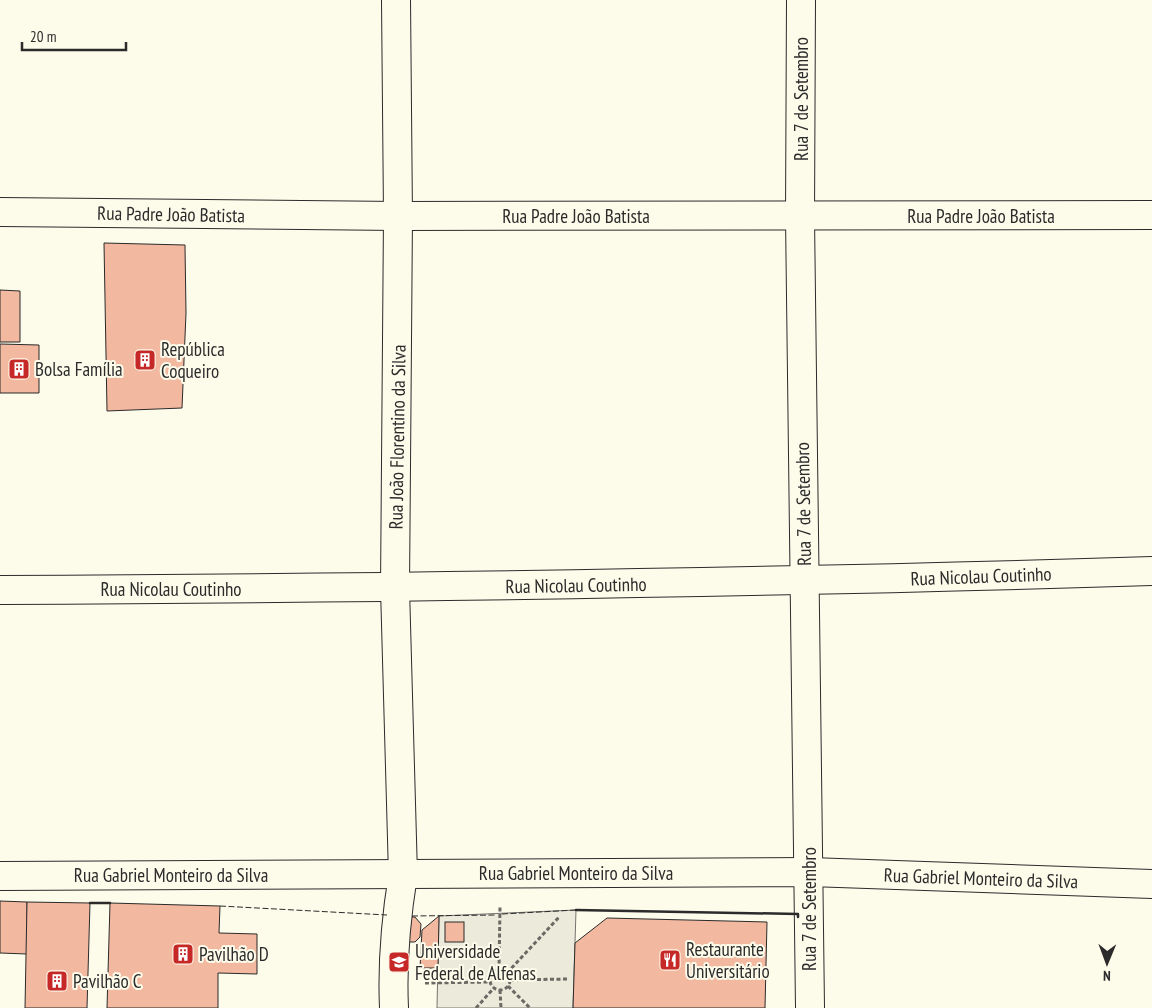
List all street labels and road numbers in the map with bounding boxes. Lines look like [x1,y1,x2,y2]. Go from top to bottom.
street label: Rua 7 de Setembro [789,37,813,161]
street label: Rua Padre João Batista [97,201,245,227]
street label: Rua Padre João Batista [502,204,650,228]
street label: Rua Padre João Batista [907,204,1055,228]
street label: Rua João Florentino da Silva [383,344,411,530]
street label: Rua 7 de Setembro [790,442,816,566]
street label: Rua Nicolau Coutinho [910,562,1052,590]
street label: Rua Nicolau Coutinho [505,572,647,598]
street label: Rua Nicolau Coutinho [100,577,242,601]
street label: Rua 7 de Setembro [797,847,821,971]
street label: Rua Gabriel Monteiro da Silva [479,861,673,885]
street label: Rua Gabriel Monteiro da Silva [74,863,268,887]
street label: Rua Gabriel Monteiro da Silva [883,863,1079,893]

